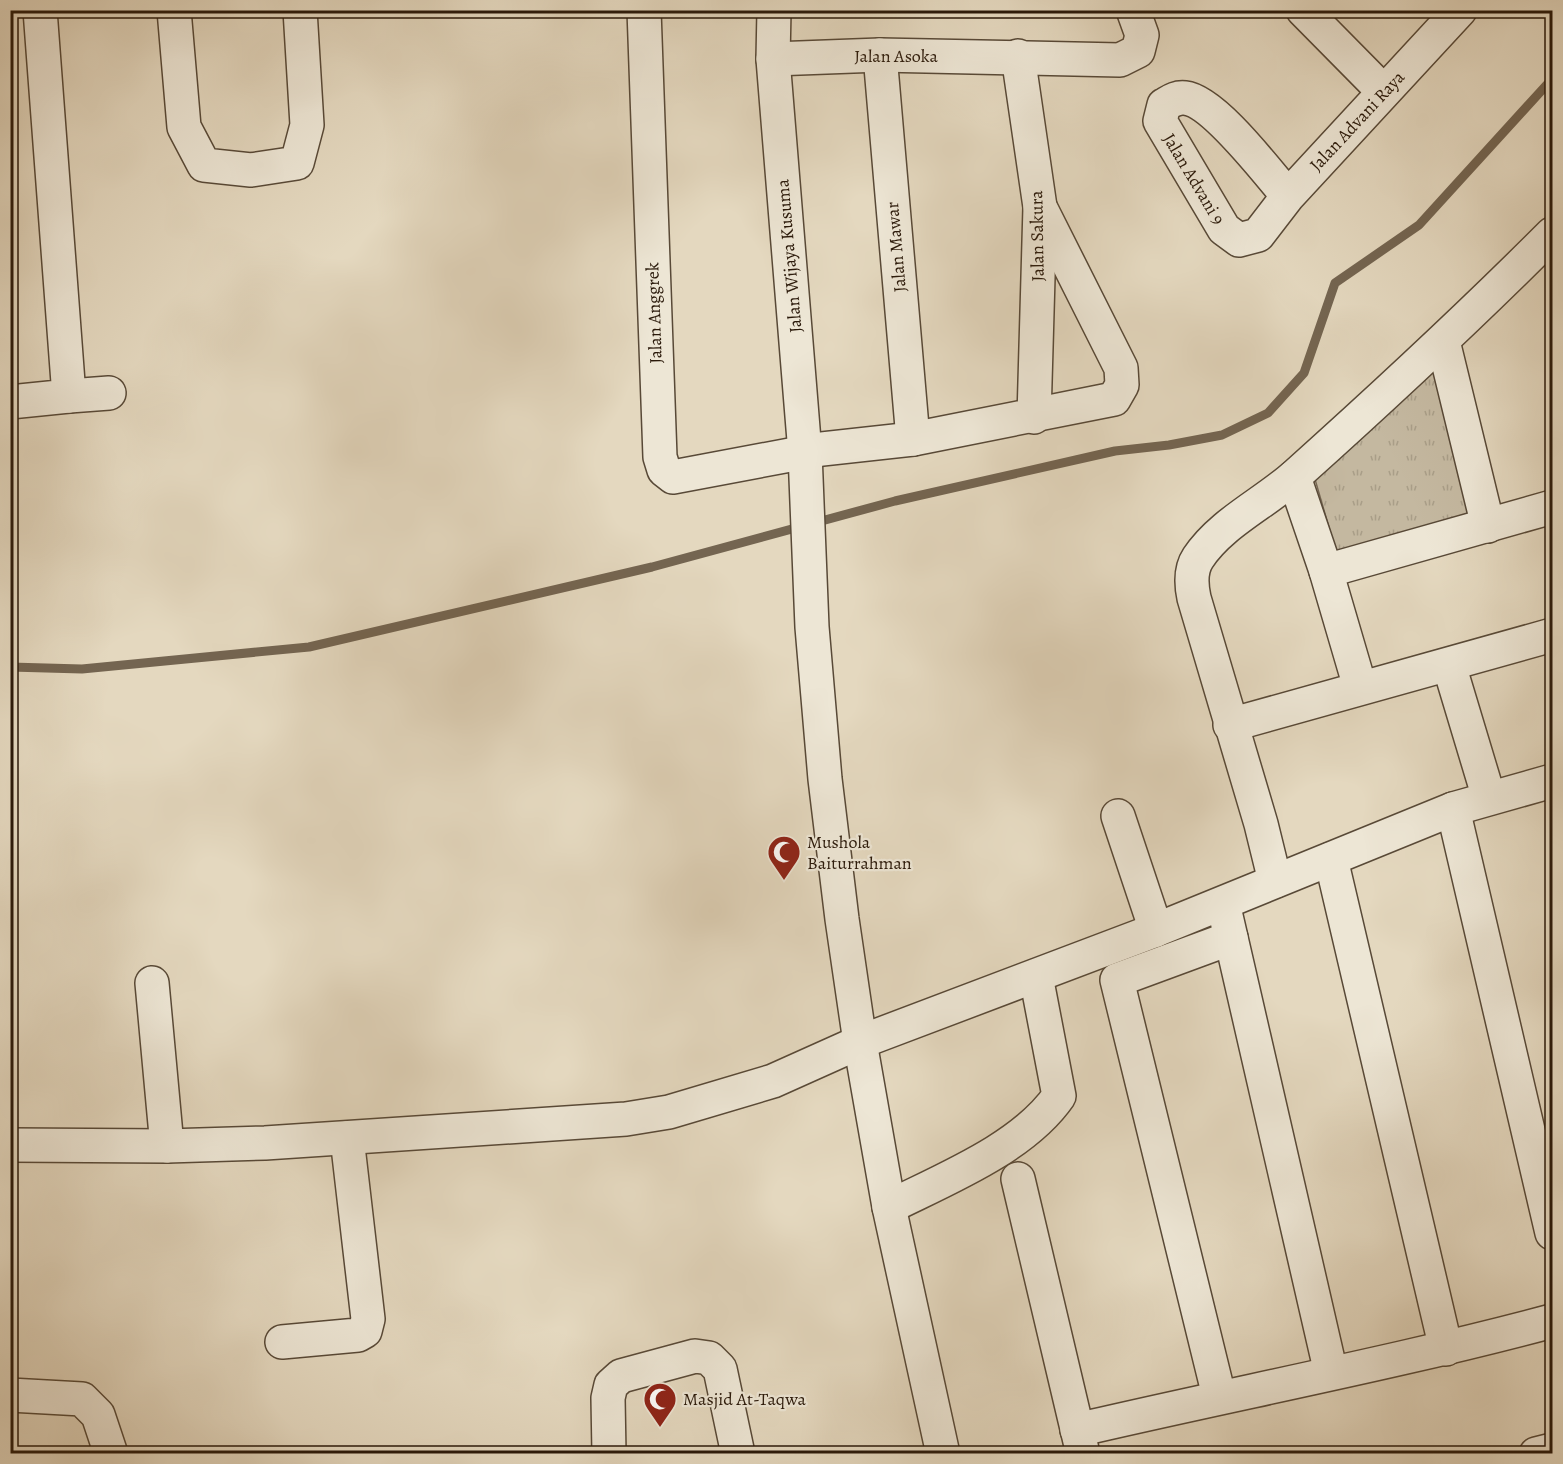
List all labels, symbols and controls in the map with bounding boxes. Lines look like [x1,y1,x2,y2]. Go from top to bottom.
street label: Jalan Asoka [854,44,938,68]
street label: Jalan Advani Raya [1304,65,1410,176]
street label: Jalan Advani 9 [1157,129,1231,229]
street label: Jalan Wijaya Kusuma [770,177,808,334]
street label: Jalan Sakura [1024,190,1050,282]
street label: Jalan Mawar [880,201,912,293]
street label: Jalan Anggrek [640,262,668,364]
place label: Mushola Baiturrahman [807,830,912,875]
mosque icon: Mushola Baiturrahman [766,834,802,881]
mosque icon: Masjid At-Taqwa [642,1381,678,1428]
place label: Masjid At-Taqwa [683,1387,807,1411]

